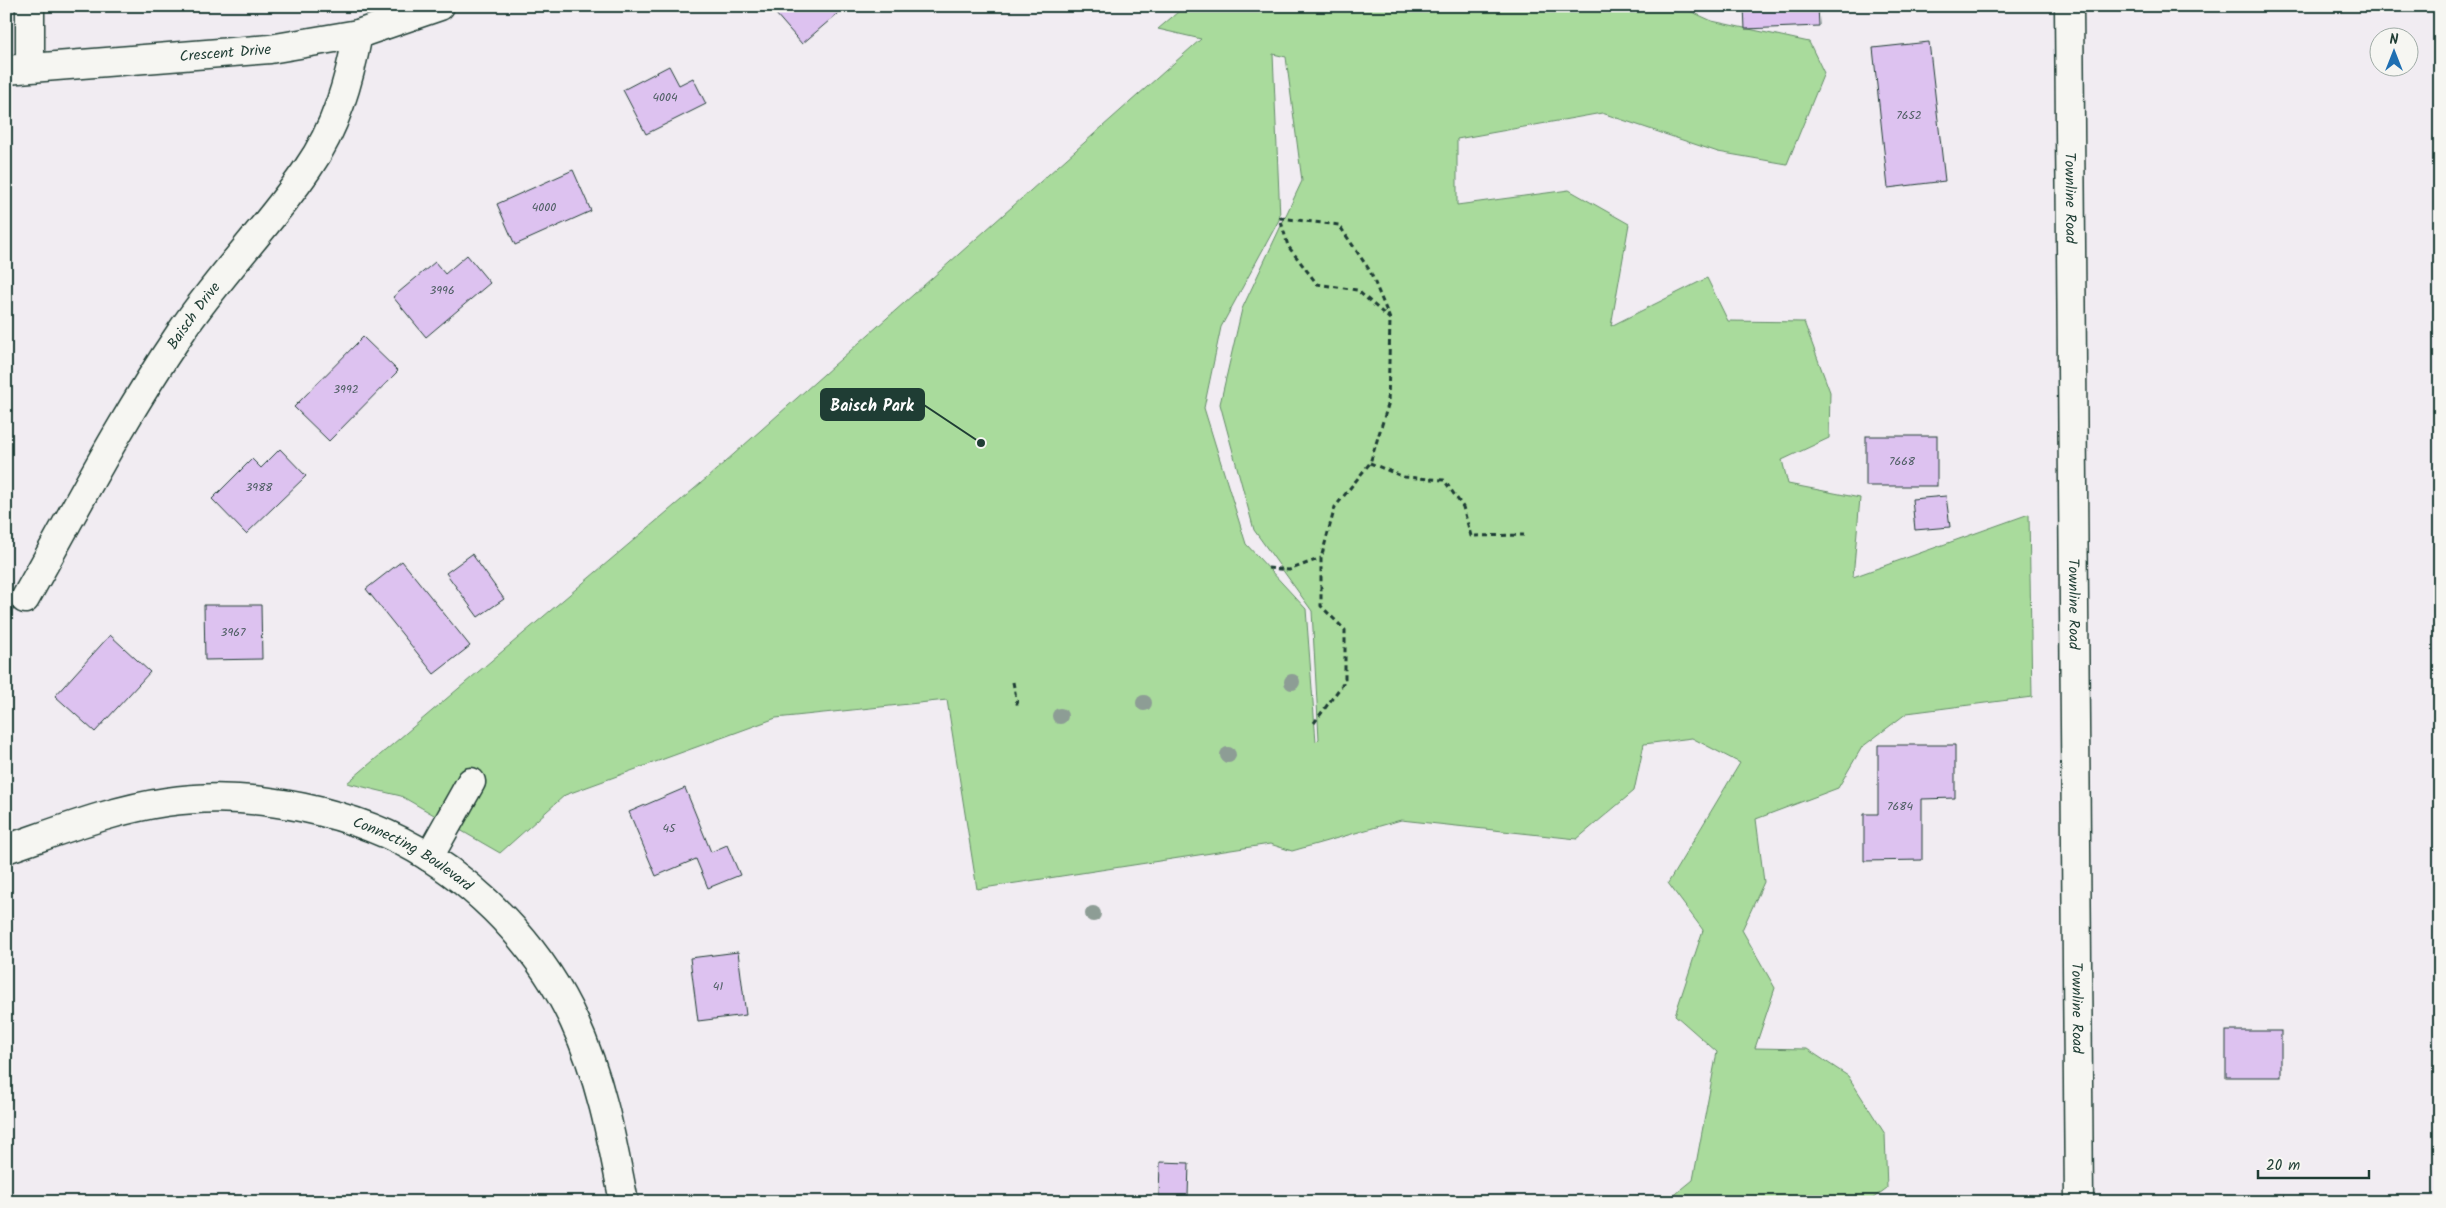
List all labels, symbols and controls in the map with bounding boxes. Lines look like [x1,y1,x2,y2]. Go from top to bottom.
north arrow [2368,28,2418,78]
text: N [2390,29,2399,51]
street label: Crescent Drive [179,38,272,69]
house number: 4004 [652,88,678,107]
house number: 7652 [1896,106,1922,125]
street label: Townline Road [2057,152,2082,244]
house number: 4000 [532,198,556,217]
street label: Baisch Drive [161,277,227,355]
house number: 3996 [429,281,455,300]
house number: 3992 [333,380,359,399]
callout: Baisch Park [821,389,924,420]
text: Baisch Park [830,394,915,419]
house number: 7668 [1889,452,1916,471]
house number: 3988 [245,478,273,497]
street label: Townline Road [2061,558,2085,650]
house number: 3967 [221,623,246,642]
house number: 7684 [1887,797,1913,816]
street label: Connecting Boulevard [349,811,478,898]
house number: 45 [662,819,677,838]
street label: Townline Road [2064,962,2089,1054]
house number: 41 [713,977,723,996]
scale bar [2258,1148,2370,1180]
text: 20 m [2266,1154,2300,1178]

